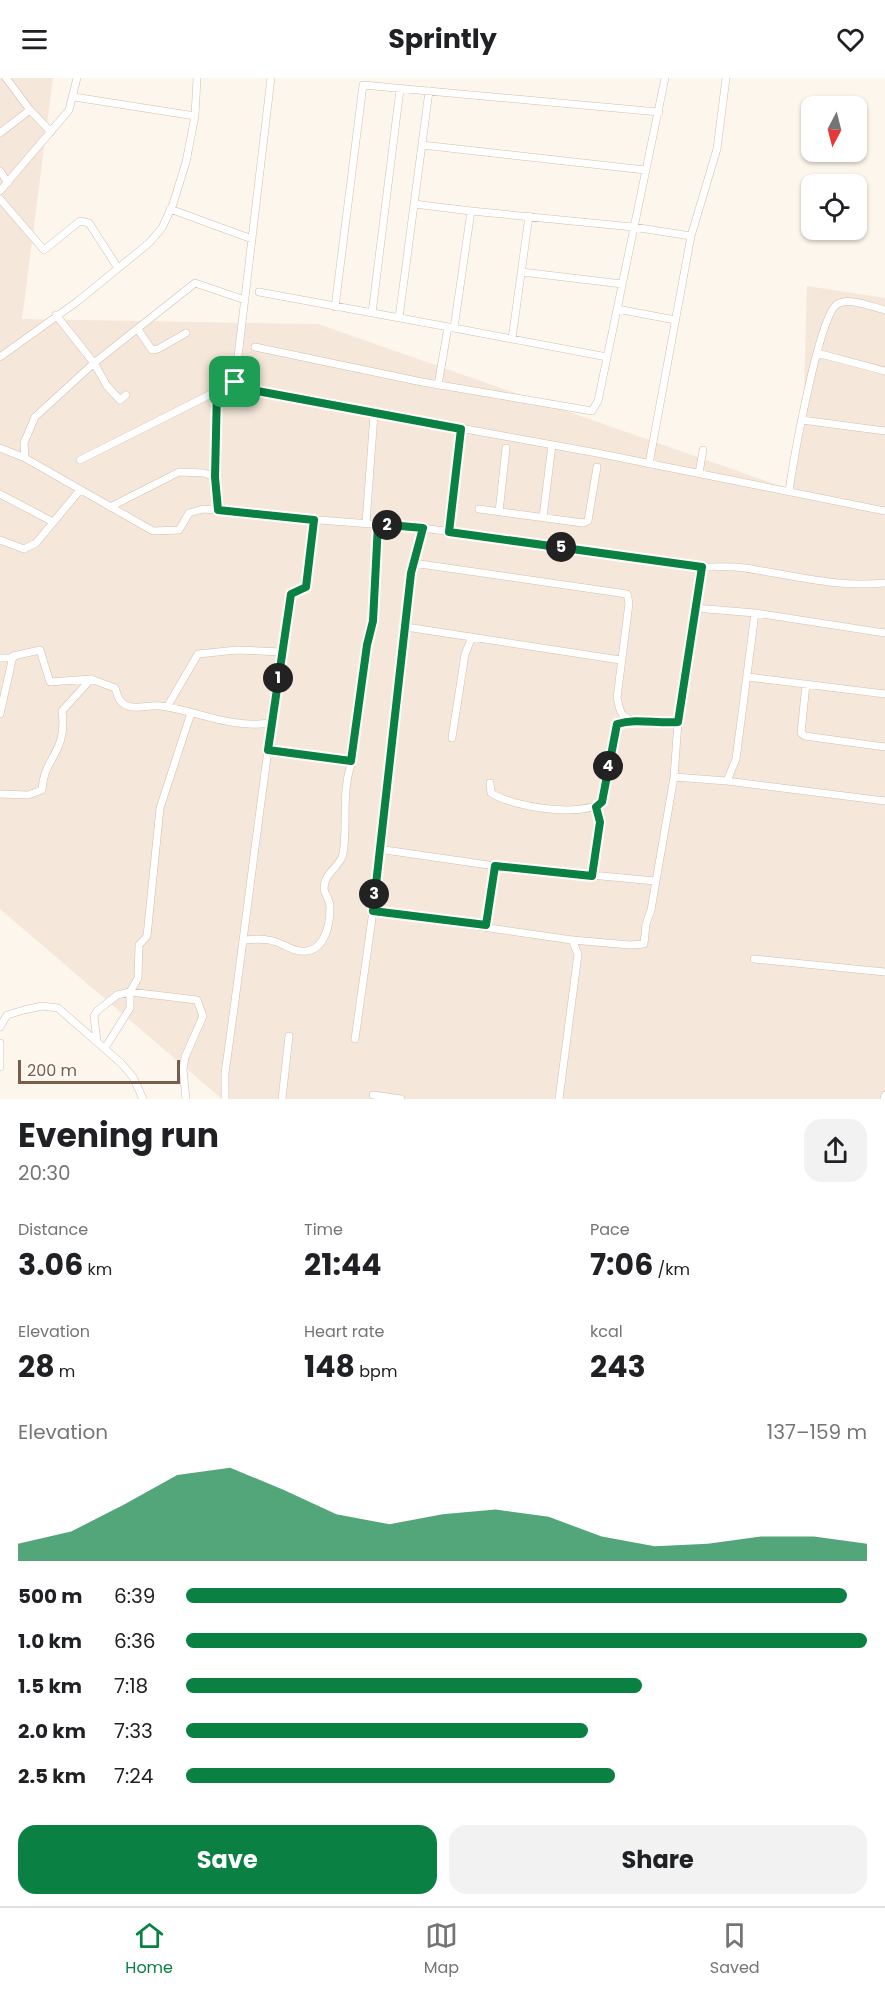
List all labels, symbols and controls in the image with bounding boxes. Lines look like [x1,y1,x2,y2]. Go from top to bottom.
text: Sprintly [388,20,497,57]
icon: menu [18,23,51,56]
icon: heart [834,23,867,56]
north arrow [801,96,867,162]
map controls [801,96,867,240]
button: locate [801,174,867,240]
pin [209,356,260,407]
icon: arrive [218,365,251,398]
pin: 2 [372,510,402,540]
text: 2 [382,513,392,536]
pin: 5 [546,532,576,562]
text: 5 [556,535,566,558]
pin: 1 [263,663,293,693]
text: 1 [275,666,281,689]
pin: 4 [593,751,623,781]
text: 4 [603,754,613,777]
pin: 3 [359,879,389,909]
text: 3 [369,882,379,905]
scale bar [18,1057,180,1085]
text: 200 m [27,1059,77,1082]
text: Evening run [18,1112,219,1159]
button: share [804,1119,867,1182]
text: 20:30 [18,1159,71,1187]
text: Distance [18,1218,88,1241]
text: Time [304,1218,343,1241]
text: Pace [590,1218,630,1241]
text: 3.06 [18,1243,83,1286]
text: 21:44 [304,1243,382,1286]
text: 7:06 [590,1243,653,1286]
text: km [83,1258,112,1281]
text: /km [653,1258,690,1281]
text: Elevation [18,1320,90,1343]
text: Heart rate [304,1320,384,1343]
text: kcal [590,1320,623,1343]
text: 28 [18,1345,55,1388]
text: 148 [304,1345,355,1388]
text: 243 [590,1345,646,1388]
text: m [55,1360,75,1383]
text: bpm [355,1360,397,1383]
text: Elevation [18,1418,108,1446]
text: 137–159 m [767,1418,867,1446]
text: 500 m [18,1582,83,1610]
text: 6:39 [114,1582,155,1610]
text: 1.0 km [18,1627,82,1655]
text: 6:36 [114,1627,155,1655]
text: 1.5 km [18,1672,82,1700]
text: 7:18 [114,1672,148,1700]
text: 2.0 km [18,1717,86,1745]
text: 7:33 [114,1717,153,1745]
text: 2.5 km [18,1762,86,1790]
text: 7:24 [114,1762,153,1790]
button: Save [18,1825,437,1894]
button: Share [449,1825,867,1894]
tab: Home [125,1919,173,1980]
tab: Map [424,1919,459,1980]
tab: Saved [710,1919,760,1980]

